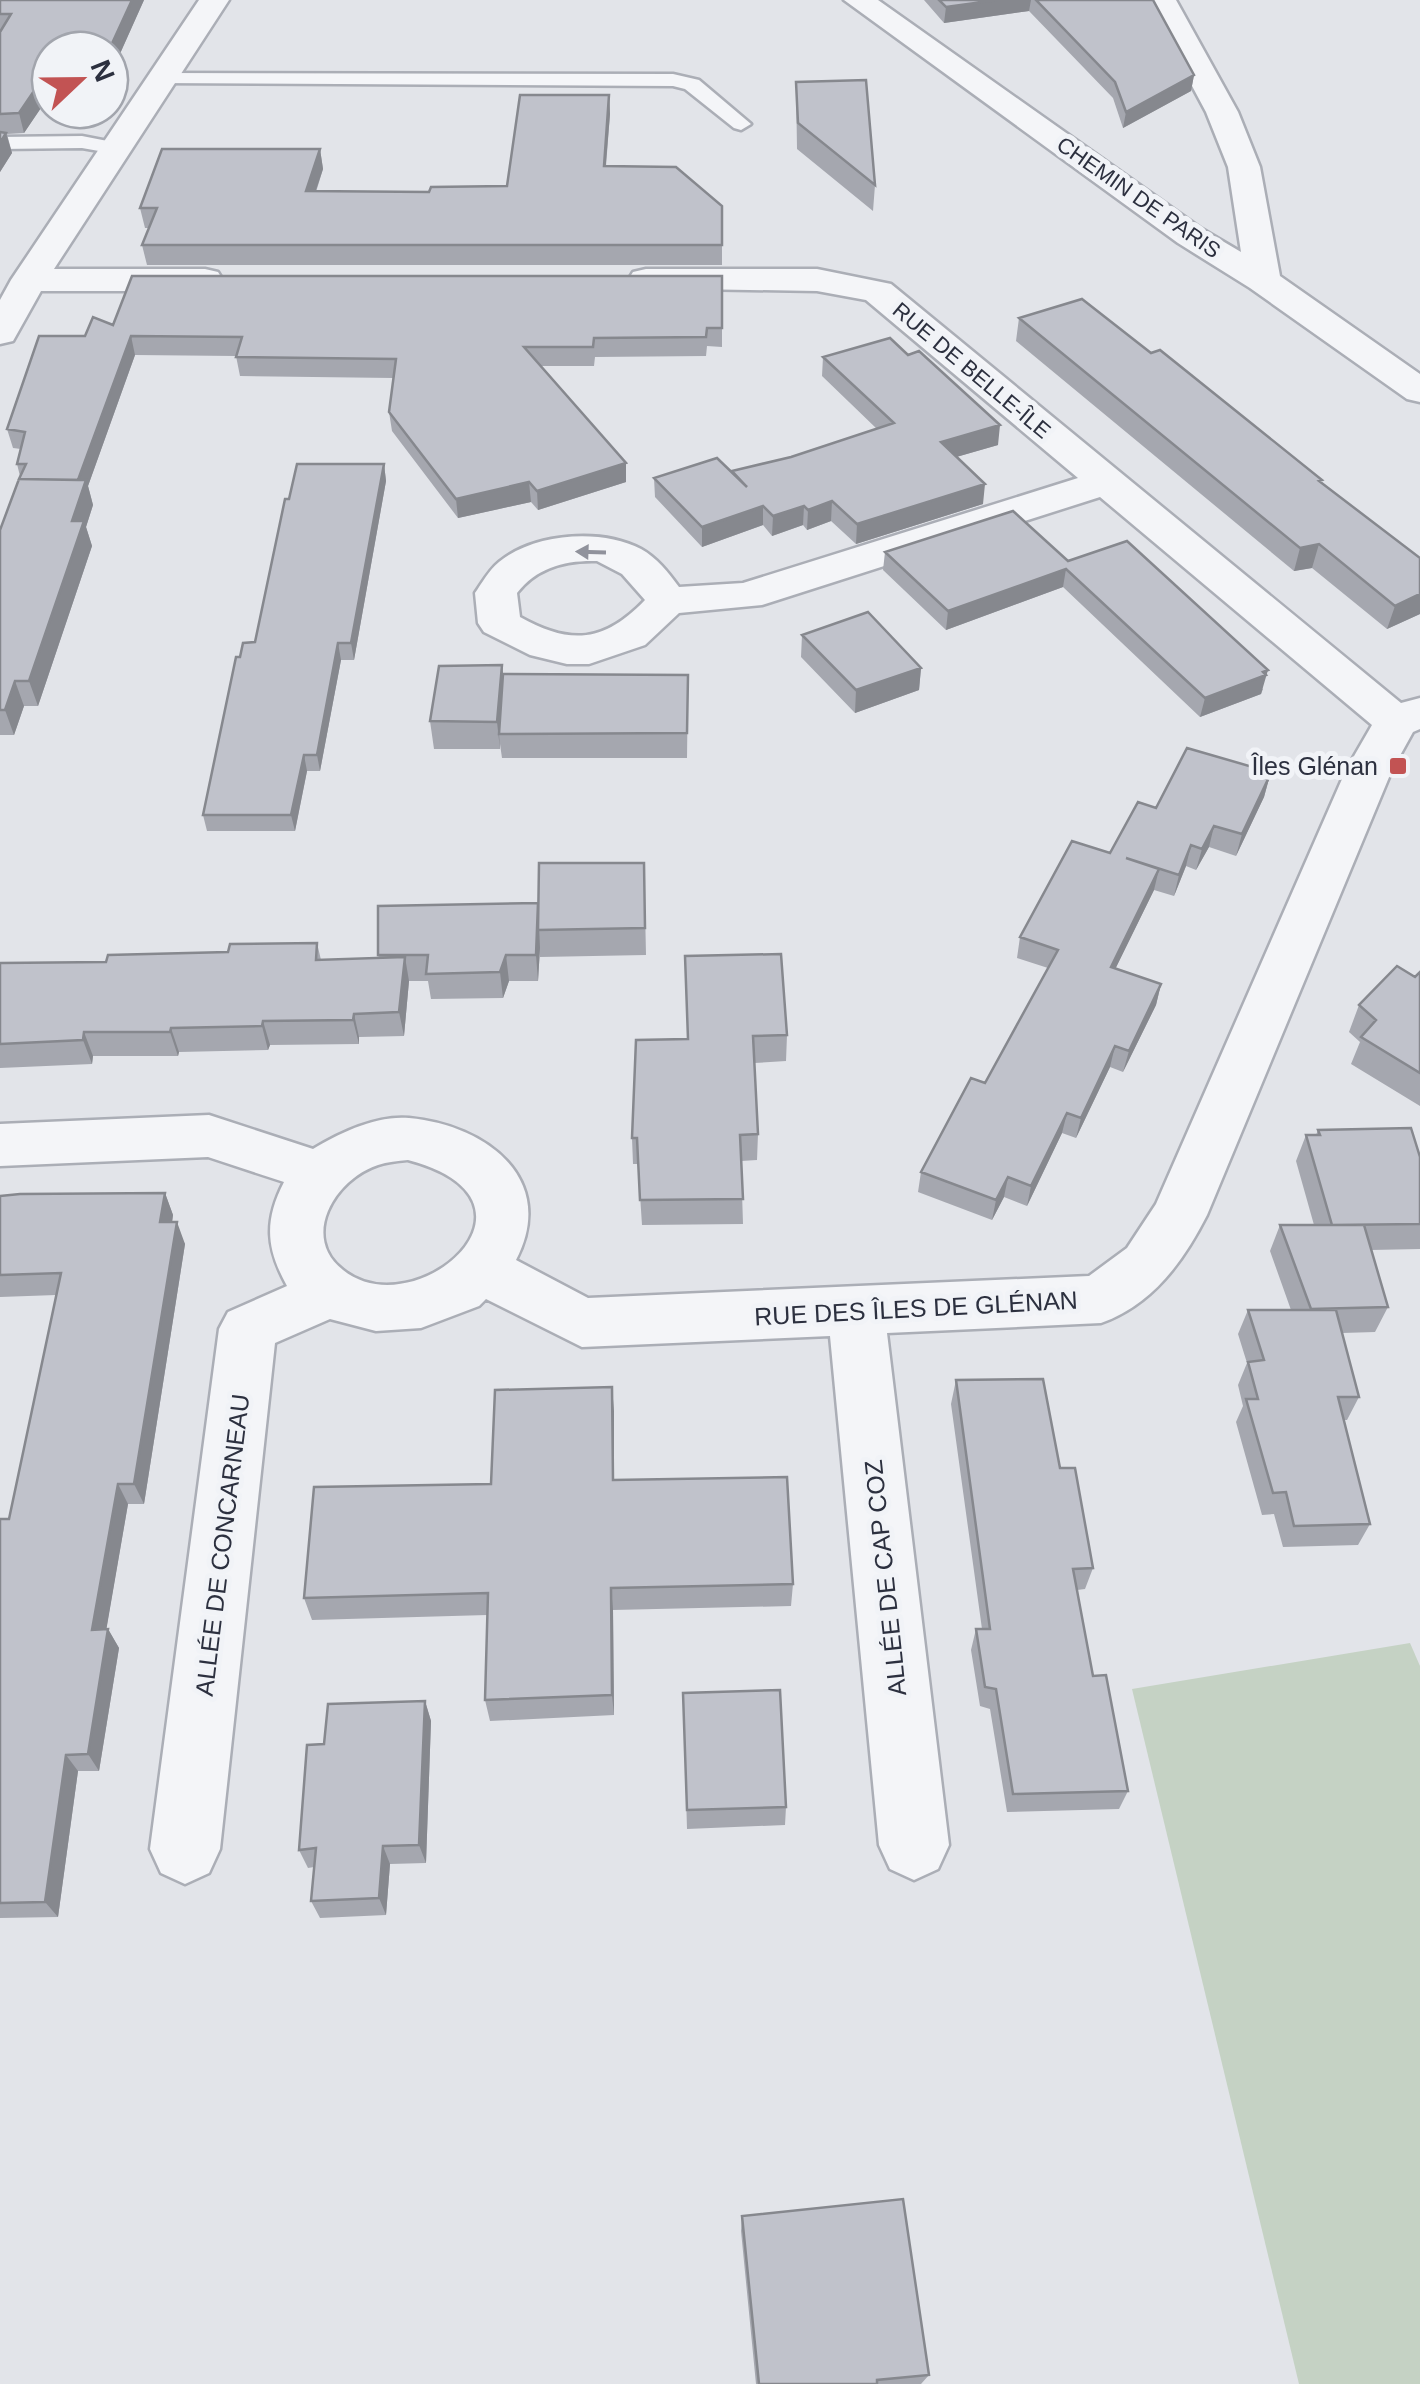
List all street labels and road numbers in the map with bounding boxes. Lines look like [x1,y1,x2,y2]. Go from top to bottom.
street label: CHEMIN DE PARIS [1052,132,1225,263]
street label: RUE DE BELLE-ÎLE [888,297,1056,444]
street label: RUE DES ÎLES DE GLÉNAN [754,1286,1078,1330]
street label: ALLÉE DE CONCARNEAU [190,1392,254,1698]
street label: ALLÉE DE CAP COZ [859,1459,911,1697]

